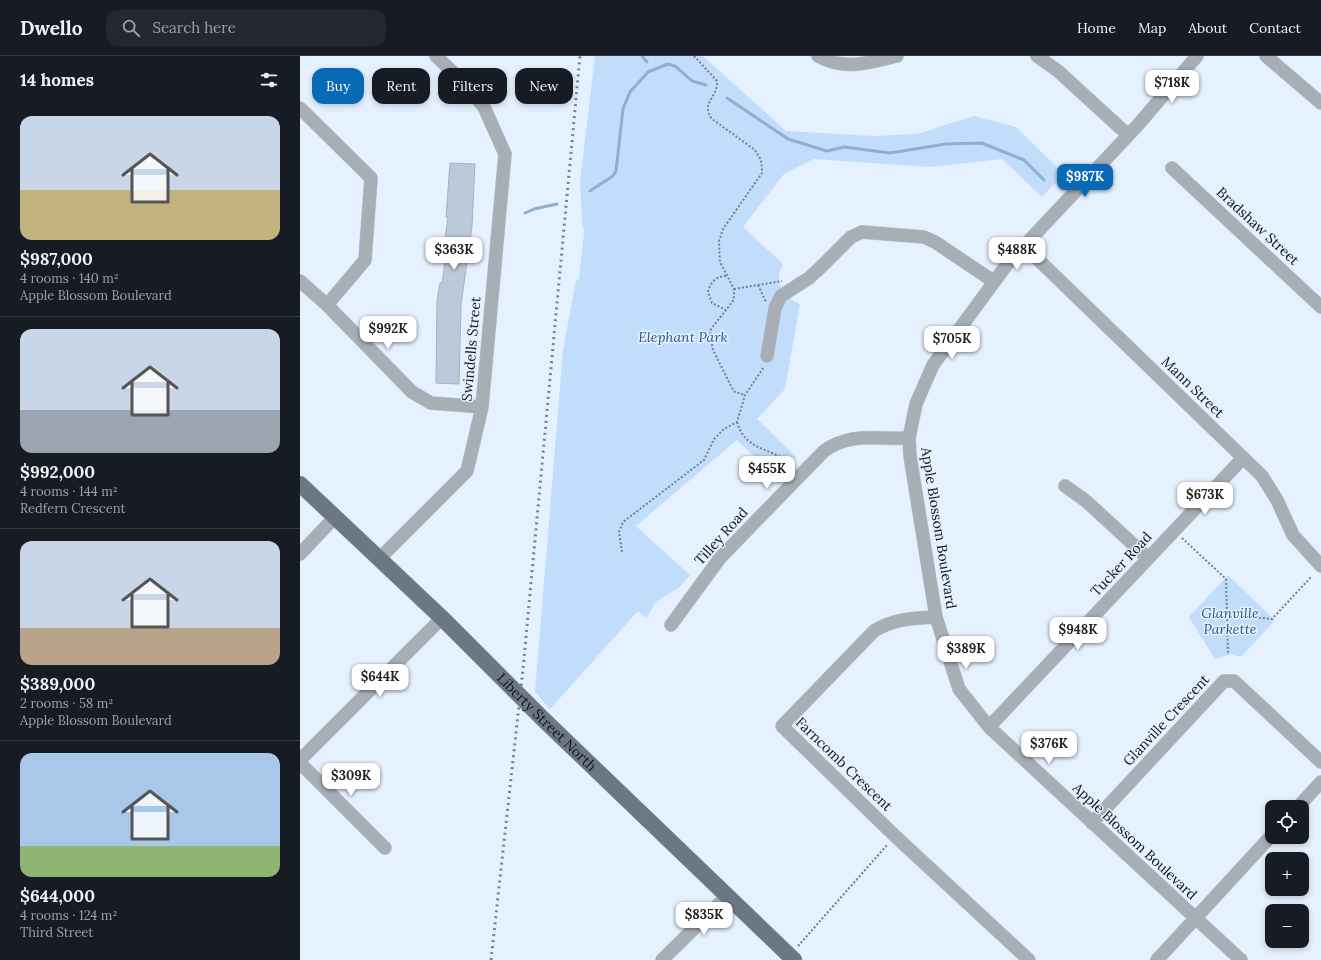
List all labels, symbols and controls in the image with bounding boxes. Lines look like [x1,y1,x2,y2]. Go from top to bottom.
search box [106,10,386,46]
text: Dwello [20,16,82,40]
icon: search [120,17,142,39]
text: Search here [152,18,236,37]
text: Home [1077,19,1116,37]
text: Map [1138,19,1166,37]
text: About [1188,19,1227,37]
text: Contact [1249,19,1301,37]
chip: Buy [312,68,364,104]
chip: Rent [372,68,430,104]
chip: Filters [438,68,507,104]
chip: New [515,68,573,104]
text: 14 homes [20,69,94,91]
icon: filters [258,69,280,91]
pin: $718K [1144,70,1200,104]
text: $718K [1154,74,1190,91]
icon: home [114,142,186,214]
pin: $987K [1057,164,1113,198]
text: $987K [1066,168,1104,185]
street label: Bradshaw Street [1213,183,1304,269]
pin: $363K [426,237,482,271]
pin: $488K [989,237,1045,271]
text: $363K [435,241,473,258]
text: $488K [998,241,1036,258]
text: $987,000 [20,248,93,270]
text: 4 rooms · 140 m² [20,270,119,287]
text: Apple Blossom Boulevard [20,287,172,304]
street label: Swindells Street [457,295,485,402]
pin: $992K [360,316,416,350]
text: $992K [369,320,407,337]
pin: $705K [924,326,980,360]
park label: Elephant Park [638,328,728,346]
text: $705K [933,330,971,347]
street label: Mann Street [1158,353,1229,422]
icon: home [114,355,186,427]
street label: Apple Blossom Boulevard [917,445,961,610]
pin: $455K [739,456,795,490]
text: $455K [748,460,786,477]
text: $992,000 [20,461,95,483]
pin: $673K [1177,482,1233,516]
text: 4 rooms · 144 m² [20,483,118,500]
text: $673K [1186,486,1224,503]
text: Redfern Crescent [20,500,126,517]
street label: Tilley Road [690,503,752,569]
street label: Tucker Road [1087,528,1155,600]
icon: home [114,567,186,639]
park label: Glanville Parkette [1201,604,1259,638]
pin: $948K [1050,617,1106,651]
text: $948K [1059,621,1097,638]
pin: $389K [938,636,994,670]
text: $389K [946,640,986,657]
pin: $644K [352,664,408,698]
text: $644K [361,668,399,685]
street label: Liberty Street North [493,669,601,775]
street label: Glanville Crescent [1119,670,1213,769]
text: $389,000 [20,673,95,695]
text: 2 rooms · 58 m² [20,695,113,712]
text: Apple Blossom Boulevard [20,712,172,729]
street label: Farncomb Crescent [792,713,896,815]
pin: $376K [1021,731,1077,765]
text: $376K [1030,735,1068,752]
pin: $309K [323,763,379,797]
text: $309K [331,767,371,784]
street label: Apple Blossom Boulevard [1068,778,1201,903]
icon: home [114,779,186,851]
map controls [1265,800,1309,948]
button: locate [1265,800,1309,844]
button: + [1265,852,1309,896]
text: $644,000 [20,885,95,907]
pin: $835K [676,902,732,936]
button: − [1265,904,1309,948]
text: $835K [685,906,723,923]
text: 4 rooms · 124 m² [20,907,117,924]
text: Third Street [20,924,93,941]

